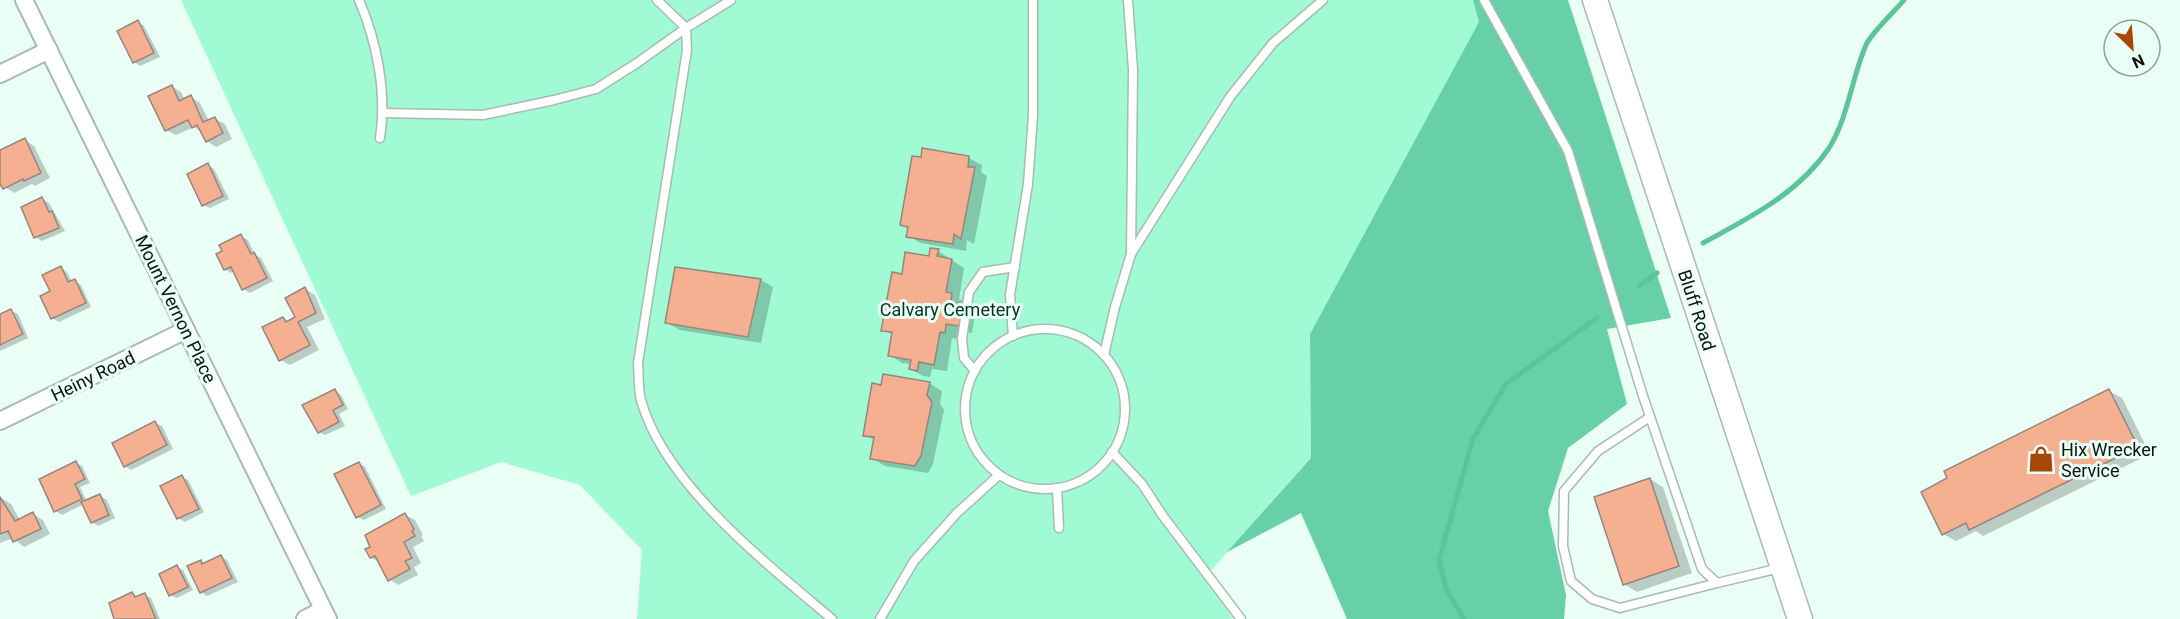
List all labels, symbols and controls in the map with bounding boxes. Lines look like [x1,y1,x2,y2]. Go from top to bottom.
north arrow [2102,18,2162,78]
text: N [2129,50,2147,72]
street label: Mount Vernon Place [131,232,221,386]
street label: Bluff Road [1674,267,1720,353]
park label: Calvary Cemetery [880,299,1021,320]
street label: Heiny Road [48,347,138,405]
place label: Hix Wrecker Service [2061,439,2157,481]
shop icon: Hix Wrecker Service [2026,444,2056,474]

